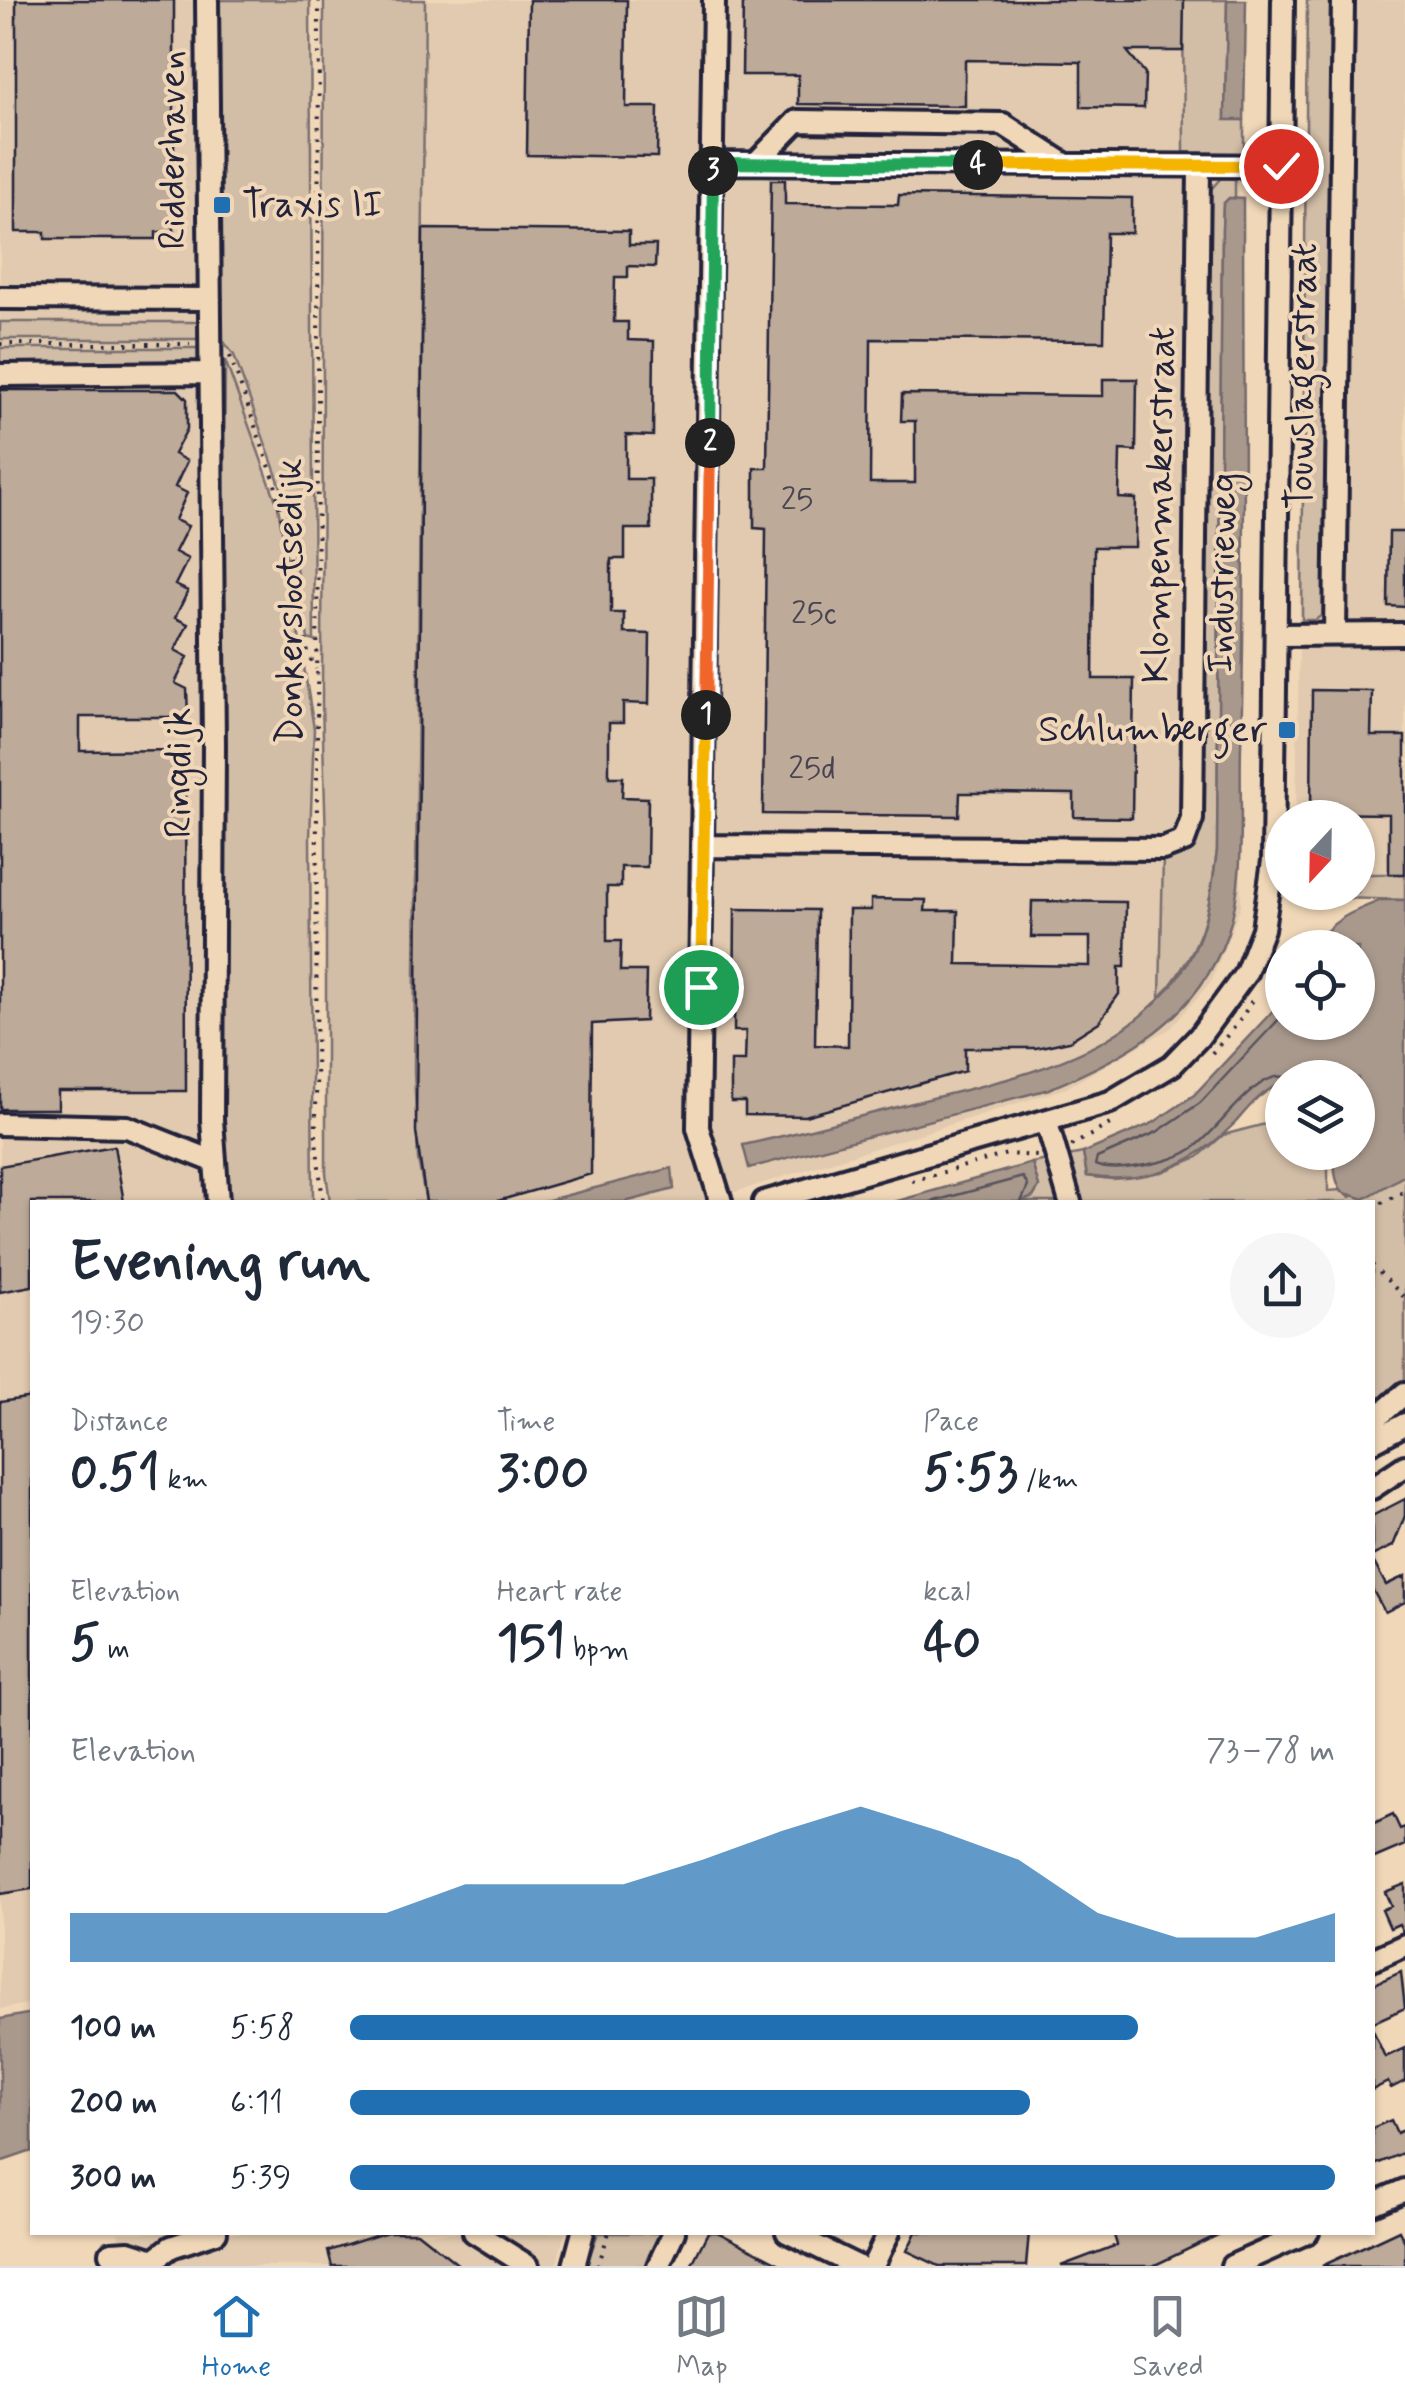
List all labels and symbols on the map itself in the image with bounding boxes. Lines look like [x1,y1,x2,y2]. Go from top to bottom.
street label: Ridderhaven [149,50,198,250]
pin [1239,124,1324,209]
pin: 4 [953,140,1003,190]
pin: 3 [688,146,738,196]
place label: Traxis II [242,181,383,230]
marker: Traxis II [211,194,233,216]
street label: Touwslagerstraat [1276,242,1334,510]
street label: Klompenmakerstraat [1132,326,1188,684]
pin: 2 [685,418,735,468]
street label: Donkerslootsedijk [267,458,316,744]
street label: Industrieweg [1197,472,1253,674]
house number: 25 [781,479,813,521]
house number: 25c [791,593,837,635]
pin: 1 [681,690,731,740]
place label: Schlumberger [1038,706,1267,759]
street label: Ringdijk [155,708,208,838]
marker: Schlumberger [1276,719,1298,741]
house number: 25d [788,748,836,790]
north arrow [1265,800,1375,910]
pin [659,945,744,1030]

